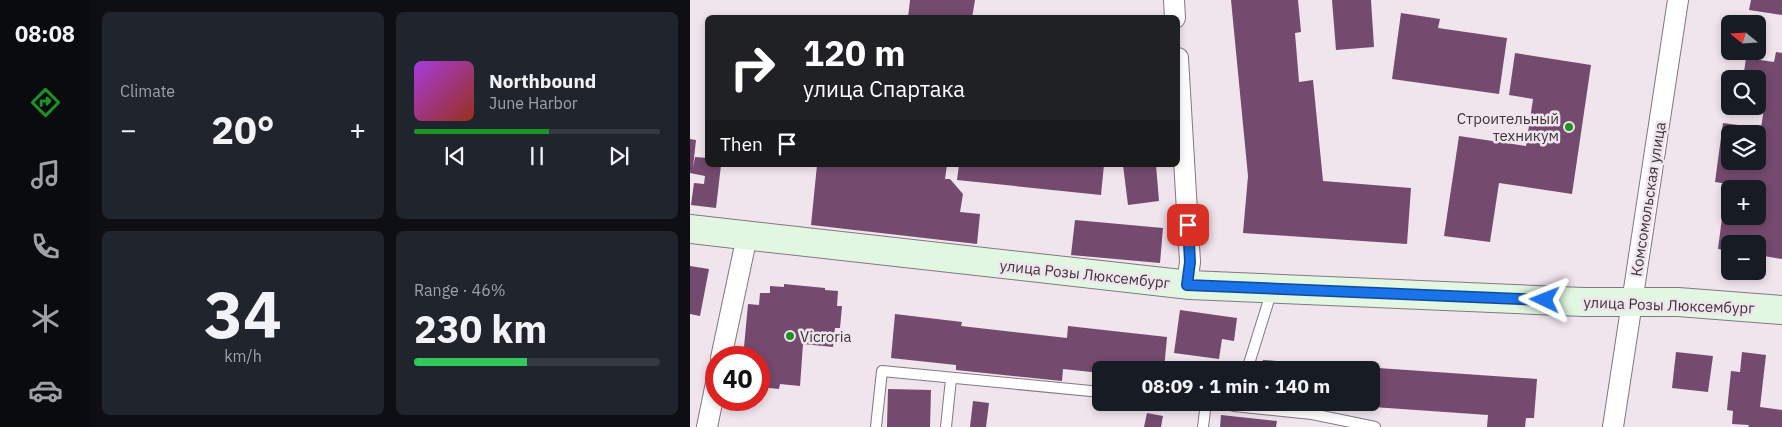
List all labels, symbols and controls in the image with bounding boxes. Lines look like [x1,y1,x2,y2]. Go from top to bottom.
north arrow [1721,15,1766,60]
map controls [1721,15,1766,280]
text: 08:08 [15,19,75,48]
text: 120 m [803,30,906,76]
icon: right [720,35,785,100]
text: Northbound [489,69,596,93]
button: search [1721,70,1766,115]
text: улица Спартака [803,74,965,103]
text: Climate [120,81,175,101]
icon: directions [28,85,63,120]
text: June Harbor [489,93,578,113]
text: 20° [211,105,275,154]
place label: Строительный техникум [1457,109,1559,145]
text: − [120,111,137,148]
text: + [349,111,366,148]
street label: Комсомольская улица [1626,120,1670,278]
marker: Строительный техникум [1563,121,1575,133]
button: layers [1721,125,1766,170]
icon: arrive [773,130,801,158]
text: Then [720,132,763,156]
icon: previous [441,142,469,170]
icon: pause [523,142,551,170]
icon: next [605,142,633,170]
icon: music [28,157,63,192]
button: + [1721,180,1766,225]
pin [1167,204,1209,246]
icon: arrive [1174,211,1202,239]
icon: phone [28,229,63,264]
button: − [1721,235,1766,280]
street label: улица Розы Люксембург [999,256,1172,292]
text: 34 [204,271,282,356]
position arrow [1518,273,1570,325]
text: Range · 46% [414,280,506,300]
street label: улица Розы Люксембург [1583,293,1755,317]
icon: climate [28,301,63,336]
text: 230 km [414,304,547,353]
place label: Vicroria [800,327,852,346]
marker: Vicroria [784,330,796,342]
text: km/h [224,346,262,366]
speed limit sign: 40 [705,346,770,411]
icon: car [28,373,63,408]
text: 08:09 · 1 min · 140 m [1142,374,1330,398]

